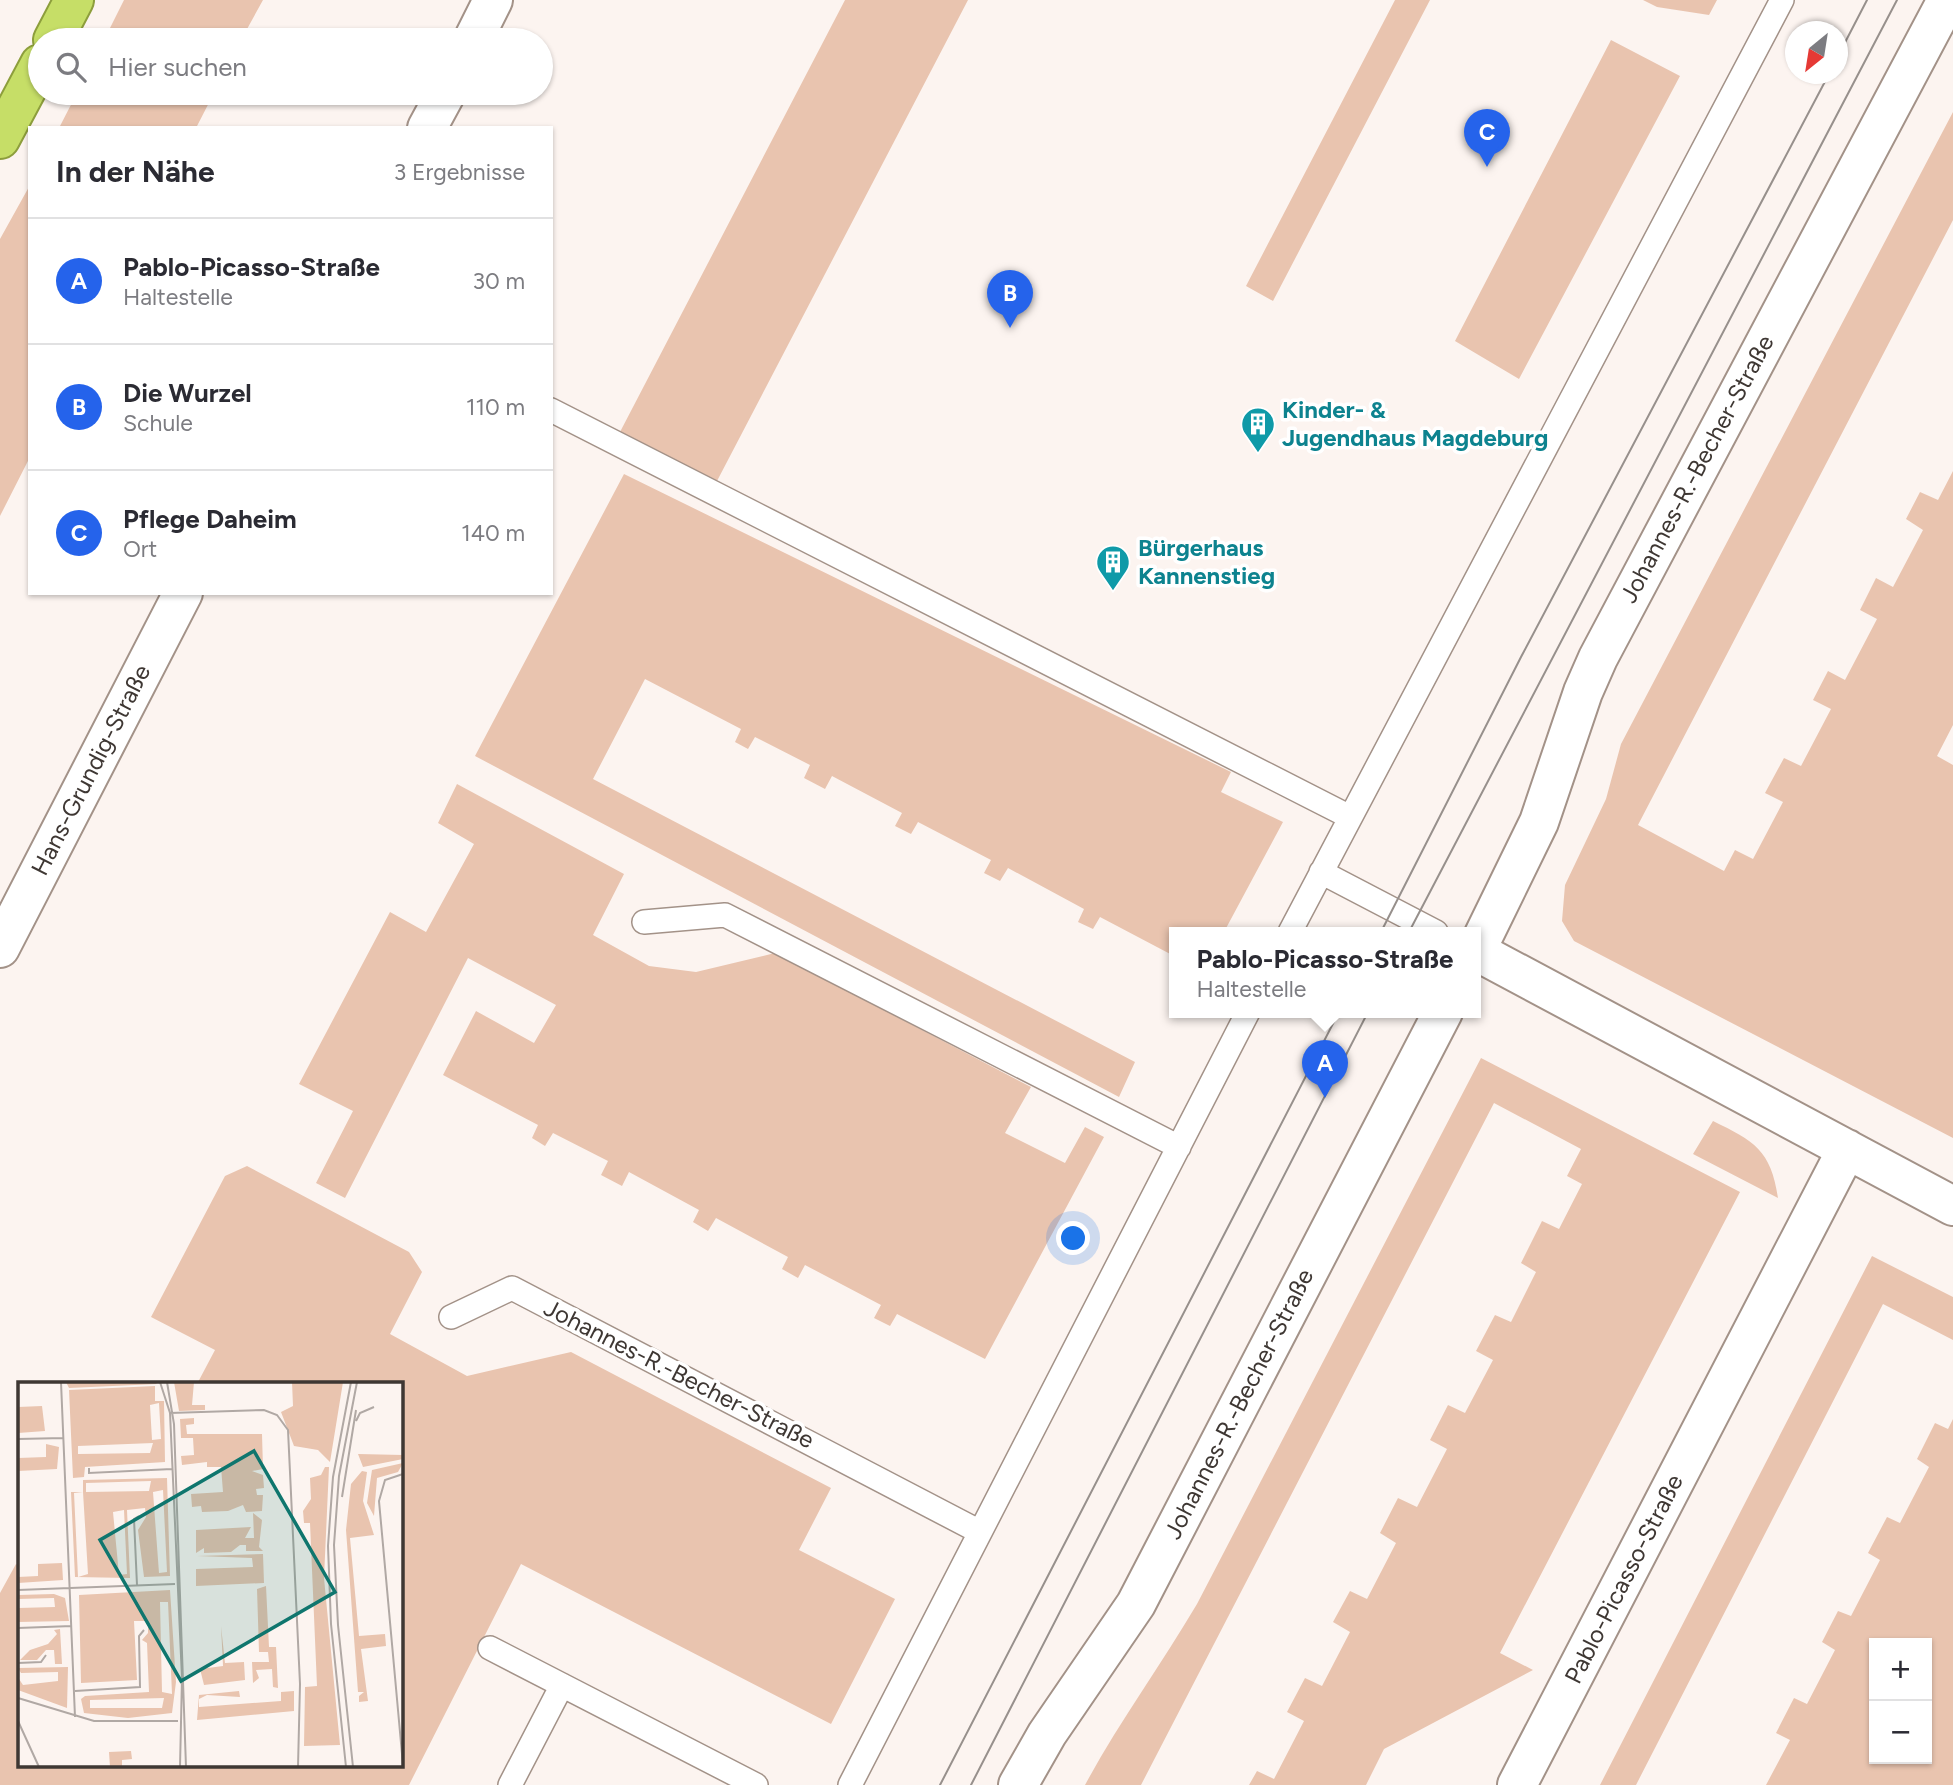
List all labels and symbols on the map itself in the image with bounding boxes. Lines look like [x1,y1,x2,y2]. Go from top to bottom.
north arrow [1785,21,1848,84]
pin: C [1464,109,1510,167]
pin: B [987,270,1033,328]
street label: Johannes-R.-Becher-Straße [1614,330,1780,608]
place label: Kinder- & Jugendhaus Magdeburg [1282,395,1548,452]
building icon: Kinder- & Jugendhaus Magdeburg [1239,405,1277,454]
place label: Bürgerhaus Kannenstieg [1138,533,1275,590]
building icon: Bürgerhaus Kannenstieg [1094,543,1132,592]
street label: Hans-Grundig-Straße [25,660,156,880]
pin: A [1302,1040,1348,1098]
your location [1056,1221,1090,1255]
street label: Johannes-R.-Becher-Straße [1158,1264,1319,1544]
street label: Johannes-R.-Becher-Straße [539,1293,819,1454]
inset map [18,1382,402,1768]
street label: Pablo-Picasso-Straße [1558,1469,1689,1688]

